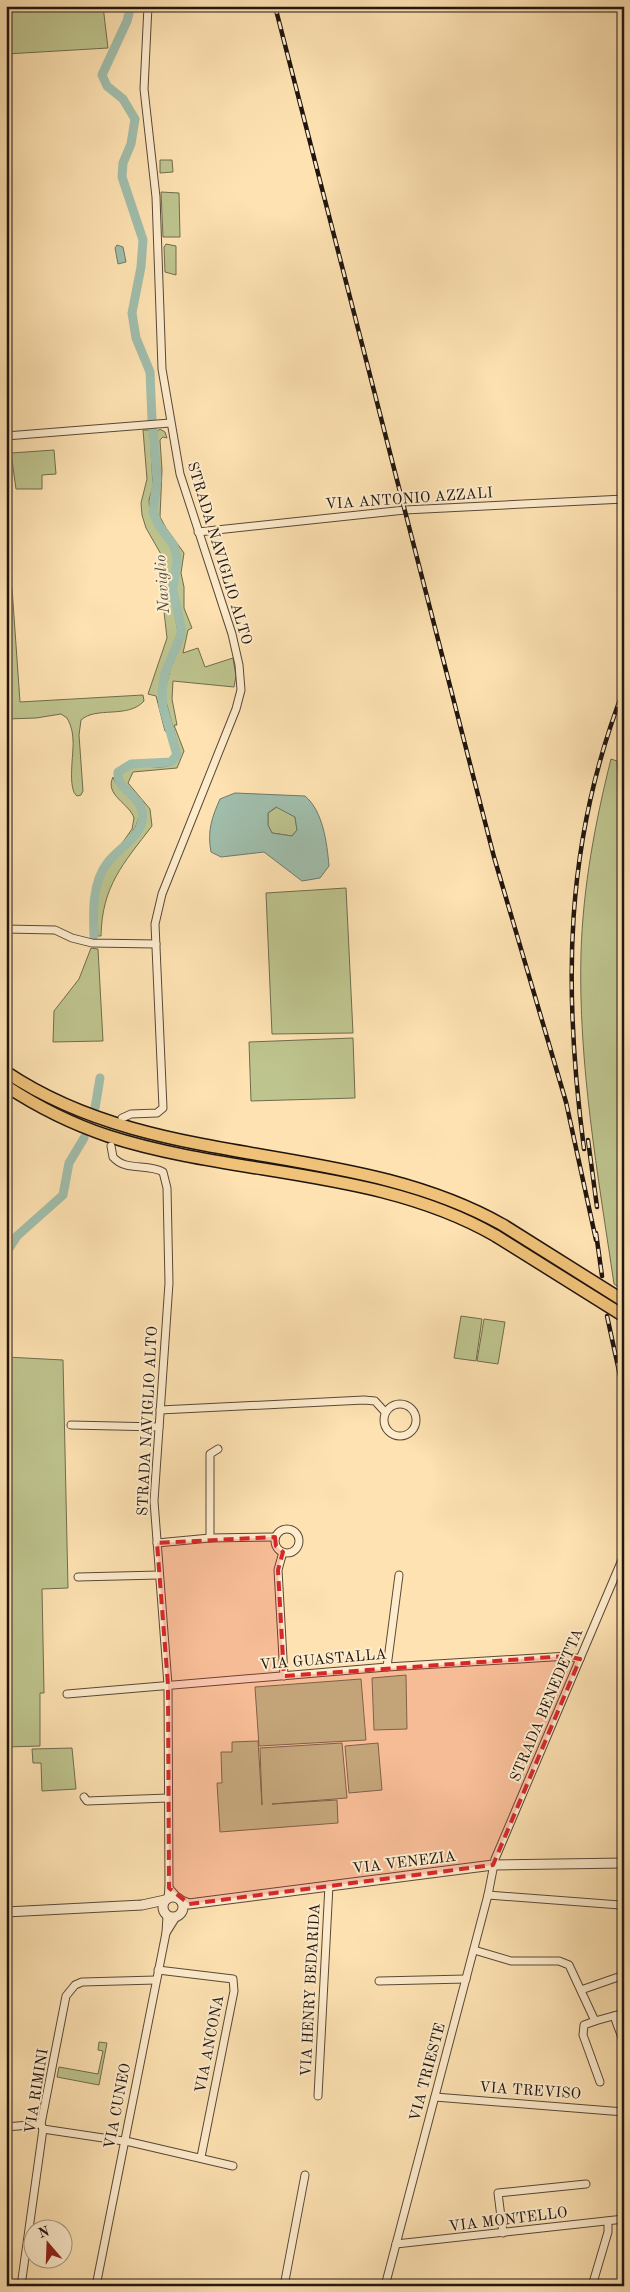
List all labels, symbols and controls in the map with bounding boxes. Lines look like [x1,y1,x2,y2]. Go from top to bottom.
street label: STRADA NAVIGLIO ALTO [184,460,254,647]
street label: VIA ANTONIO AZZALI [325,486,493,513]
water label: Naviglio [153,554,173,615]
street label: STRADA NAVIGLIO ALTO [136,1326,161,1517]
street label: STRADA BENEDETTA [508,1626,587,1784]
street label: VIA GUASTALLA [259,1647,388,1674]
street label: VIA VENEZIA [352,1850,457,1877]
street label: VIA HENRY BEDARIDA [299,1902,324,2077]
street label: VIA ANCONA [194,1994,227,2094]
street label: VIA TRIESTE [408,2022,449,2123]
street label: VIA RIMINI [23,2048,52,2135]
street label: VIA CUNEO [103,2062,134,2151]
street label: VIA TREVISO [478,2080,581,2103]
street label: VIA MONTELLO [448,2206,568,2235]
north arrow [22,2220,72,2270]
text: N [37,2224,52,2241]

